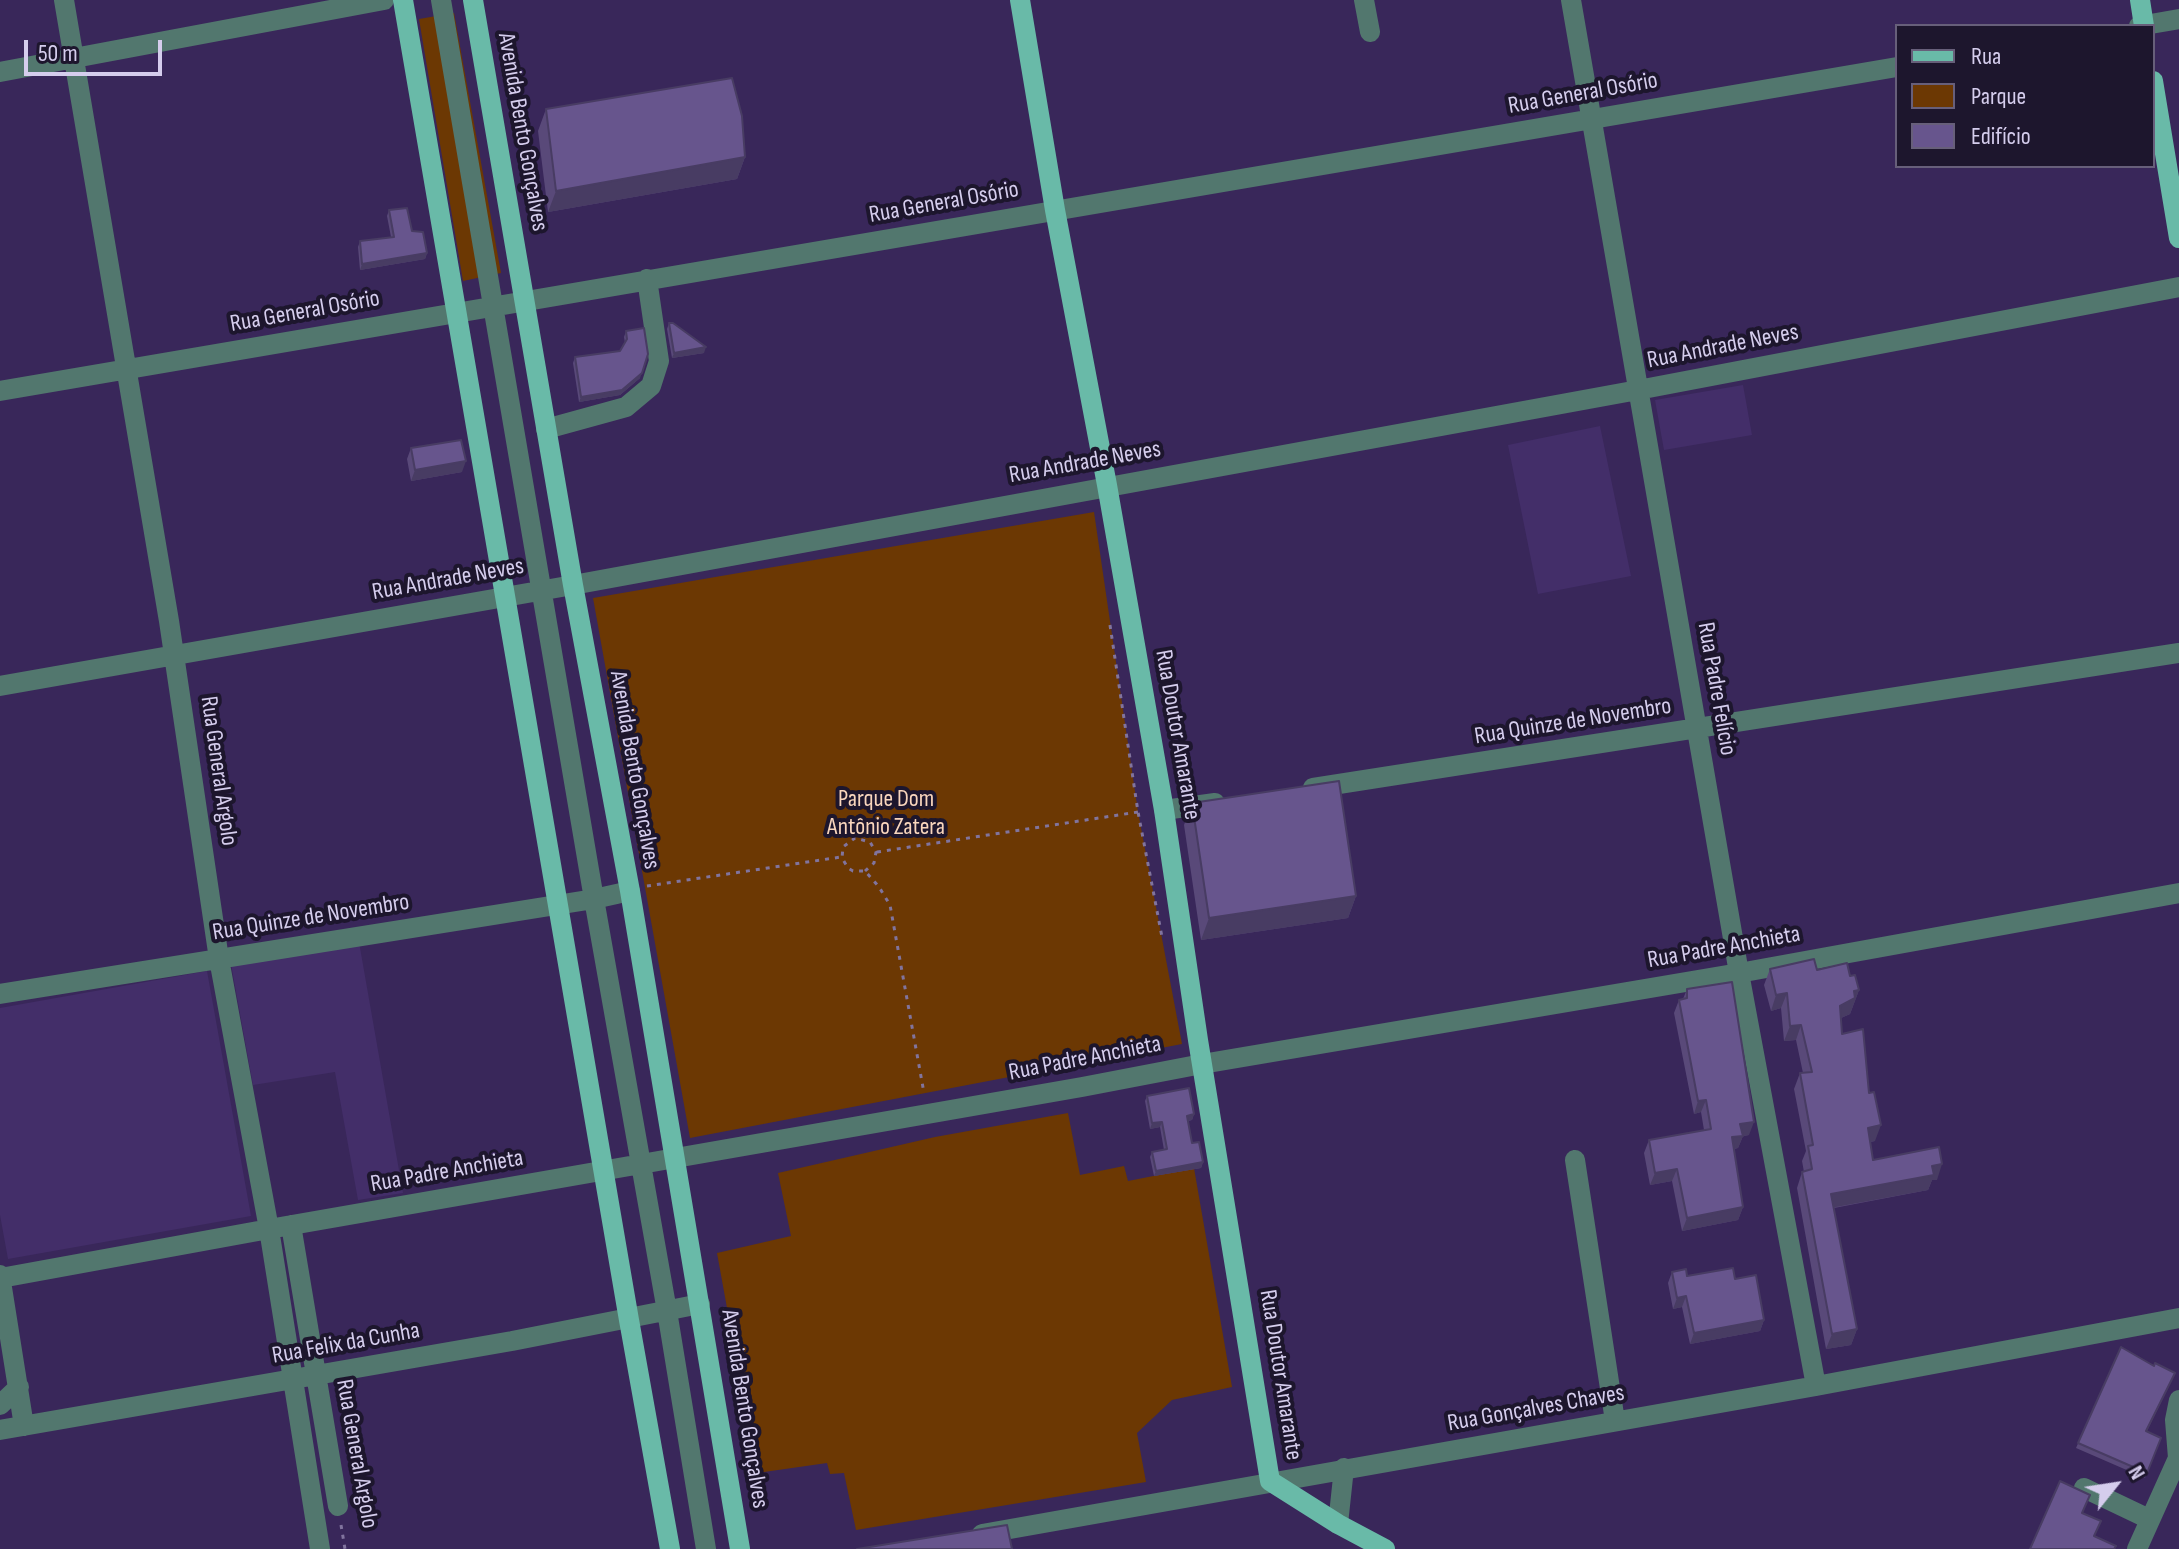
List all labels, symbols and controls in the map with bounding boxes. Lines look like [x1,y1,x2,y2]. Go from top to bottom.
scale bar [28,24,166,74]
legend [1895,24,2155,168]
street label: Avenida Bento Gonçalves [490,31,554,233]
text: 50 m [38,39,78,68]
text: Rua [1971,42,2001,71]
street label: Rua General Osório [1506,67,1660,121]
text: Parque [1971,82,2026,111]
text: Edifício [1971,122,2031,151]
street label: Rua General Osório [867,176,1021,230]
street label: Rua General Osório [228,285,382,339]
street label: Rua Andrade Neves [1645,318,1801,376]
street label: Rua Andrade Neves [1007,435,1163,491]
street label: Rua Andrade Neves [370,552,526,608]
street label: Rua Padre Felício [1690,620,1742,758]
street label: Rua Doutor Amarante [1148,648,1206,822]
street label: Avenida Bento Gonçalves [602,669,666,871]
street label: Rua Quinze de Novembro [1473,692,1673,752]
street label: Rua General Argolo [193,694,243,848]
park label: Parque Dom Antônio Zatera [827,786,945,842]
street label: Rua Quinze de Novembro [211,888,411,948]
street label: Rua Padre Anchieta [1645,920,1803,976]
street label: Rua Padre Anchieta [1006,1030,1164,1088]
street label: Rua Padre Anchieta [368,1144,526,1200]
street label: Rua Doutor Amarante [1252,1288,1308,1462]
street label: Avenida Bento Gonçalves [714,1308,774,1510]
street label: Rua Felix da Cunha [270,1317,422,1371]
street label: Rua General Argolo [329,1377,383,1531]
street label: Rua Gonçalves Chaves [1445,1379,1627,1439]
north arrow [2075,1445,2155,1525]
text: N [2122,1461,2151,1485]

